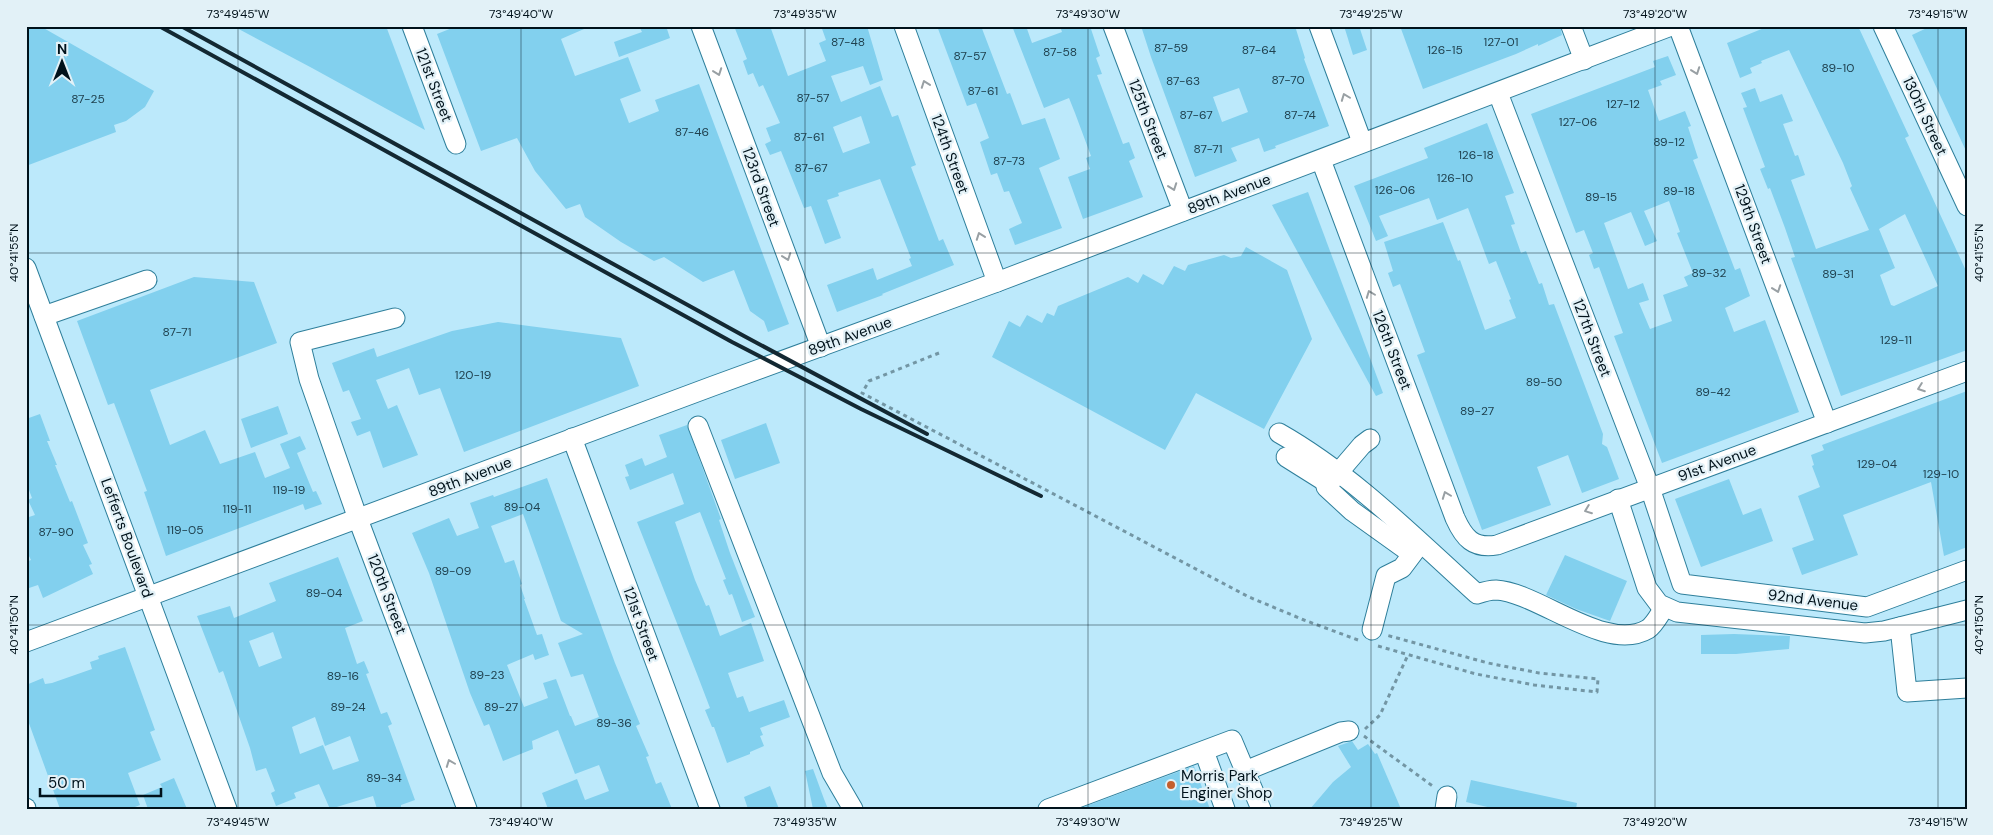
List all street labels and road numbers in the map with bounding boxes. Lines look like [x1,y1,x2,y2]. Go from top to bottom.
street label: 121st Street [411,45,457,125]
street label: 130th Street [1898,73,1952,159]
street label: 125th Street [1124,76,1172,162]
street label: 124th Street [926,111,974,197]
street label: 123rd Street [737,144,785,230]
street label: 89th Avenue [1185,169,1273,219]
street label: 129th Street [1729,181,1777,267]
street label: 127th Street [1568,296,1616,380]
street label: 126th Street [1368,307,1416,393]
street label: 89th Avenue [805,312,895,360]
street label: 91st Avenue [1675,440,1759,486]
street label: 89th Avenue [426,452,514,502]
street label: Lefferts Boulevard [96,475,158,601]
street label: 120th Street [363,551,412,637]
street label: 121st Street [618,584,664,664]
street label: 92nd Avenue [1767,585,1859,615]

